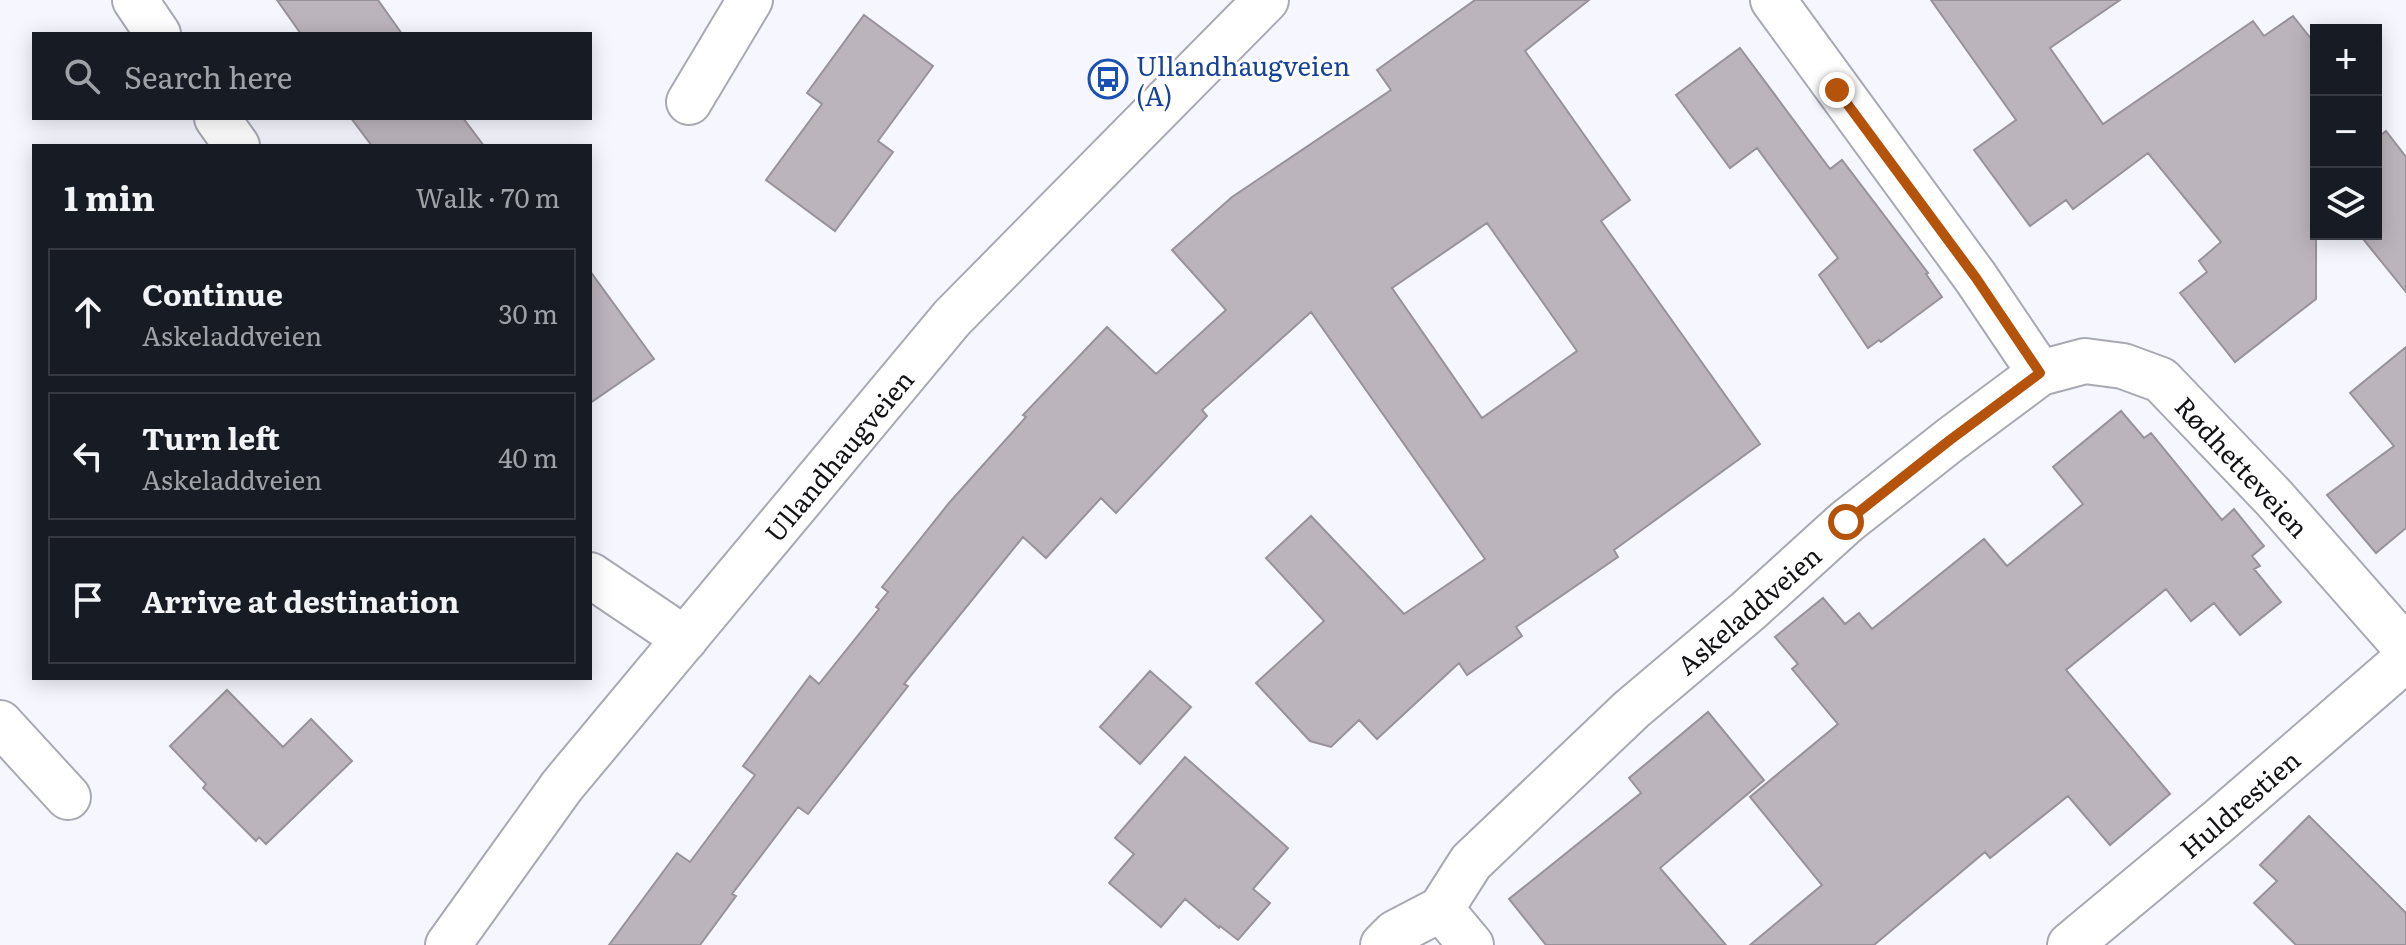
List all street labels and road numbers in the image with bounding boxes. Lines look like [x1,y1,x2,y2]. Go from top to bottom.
street label: Ullandhaugveien [754,360,922,550]
street label: Rødhetteveien [2167,387,2319,545]
street label: Askeladdveien [1667,535,1829,683]
street label: Huldrestien [2170,740,2308,866]

